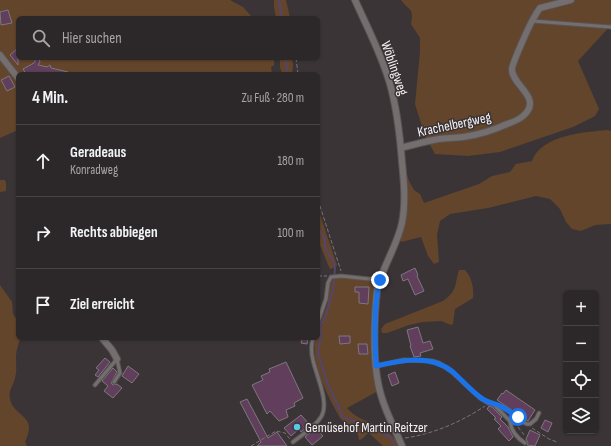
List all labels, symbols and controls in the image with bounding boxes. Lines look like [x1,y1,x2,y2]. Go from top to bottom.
search box [16,16,320,60]
icon: search [30,27,52,49]
text: Hier suchen [62,29,122,48]
street label: Wöblingweg [377,39,412,98]
text: 4 Min. [32,88,68,108]
text: Zu Fuß · 280 m [241,90,304,106]
street label: Krachelbergweg [416,108,493,141]
text: Geradeaus [70,143,126,162]
icon: ahead [32,150,54,172]
text: 180 m [278,153,304,169]
text: Konradweg [70,162,118,178]
icon: right [32,222,54,244]
text: Rechts abbiegen [70,223,158,242]
text: 100 m [277,225,304,241]
route end [371,271,389,289]
map controls [563,290,599,434]
button: + [563,290,599,326]
icon: arrive [32,294,54,316]
text: Ziel erreicht [70,295,134,314]
button: − [563,326,599,362]
button: locate [563,362,599,398]
button: layers [563,398,599,434]
route start [509,408,527,426]
place label: Gemüsehof Martin Reitzer [305,419,428,436]
marker: Gemüsehof Martin Reitzer [292,422,302,432]

